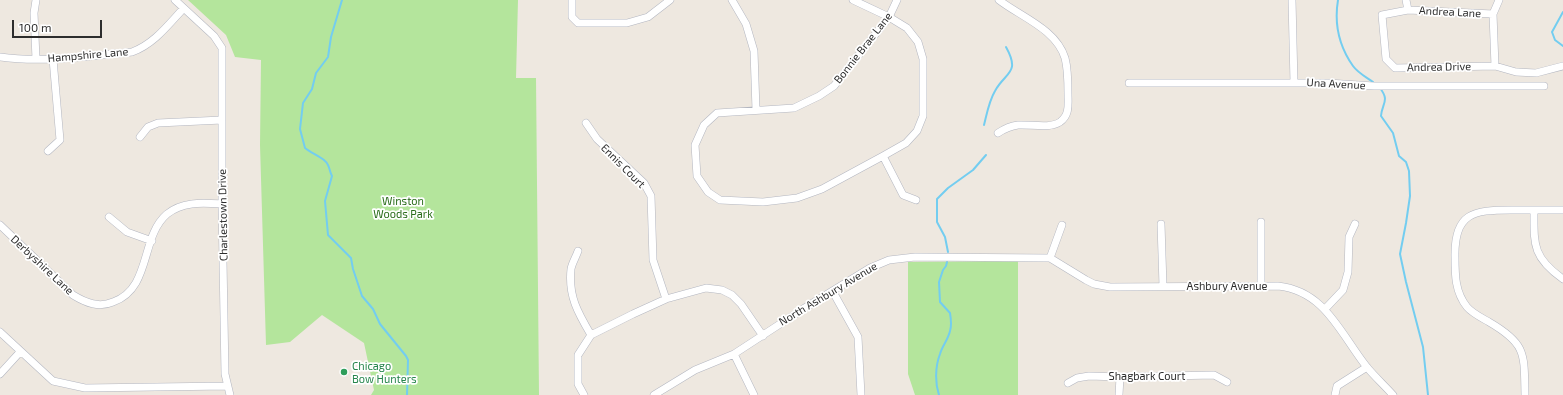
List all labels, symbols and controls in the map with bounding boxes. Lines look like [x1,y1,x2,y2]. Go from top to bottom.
street label: Andrea Lane [1419,4,1481,20]
street label: Bonnie Brae Lane [831,10,895,86]
scale bar [14,12,104,38]
text: 100 m [19,20,51,34]
street label: Hampshire Lane [47,45,129,65]
street label: Andrea Drive [1407,60,1471,74]
street label: Una Avenue [1306,76,1366,92]
street label: Ennis Court [598,141,648,191]
street label: Charlestown Drive [216,169,230,261]
park label: Winston Woods Park [373,194,433,220]
street label: Derbyshire Lane [8,233,76,297]
street label: North Ashbury Avenue [776,259,880,329]
street label: Ashbury Avenue [1187,279,1267,293]
place label: Chicago Bow Hunters [352,359,417,385]
marker: Chicago Bow Hunters [339,367,349,377]
street label: Shagbark Court [1109,369,1185,383]

